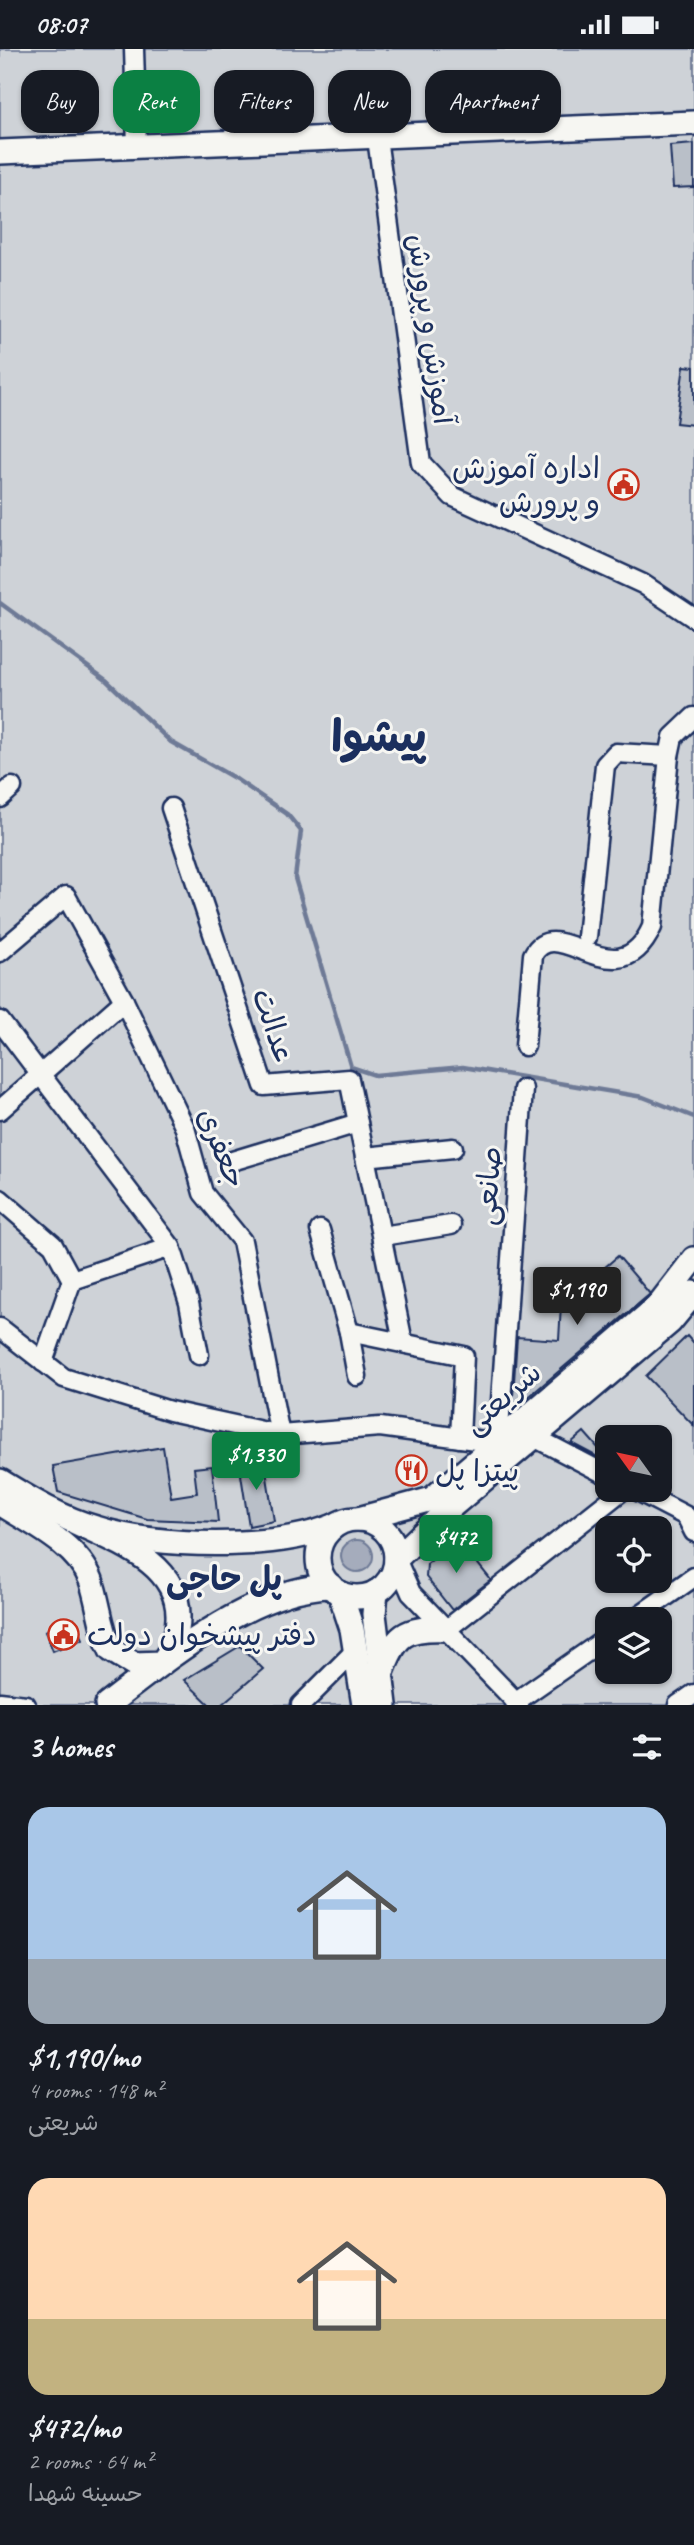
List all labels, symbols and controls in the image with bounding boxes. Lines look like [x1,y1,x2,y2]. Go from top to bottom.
text: 08:07 [35,8,87,41]
chip: Buy [21,70,99,133]
chip: Rent [113,70,200,133]
chip: Filters [214,70,314,133]
chip: New [328,70,411,133]
chip: Apartment [425,70,561,133]
street label: آموزش و پرورش [399,231,463,428]
place label: اداره آموزش و پرورش [452,449,600,521]
public building icon: اداره آموزش و پرورش [606,468,640,502]
district label: پیشوا [331,709,427,764]
street label: عدالت [243,983,305,1069]
street label: جعفری [189,1102,255,1194]
street label: صانعی [466,1145,510,1227]
pin: $1,190 [520,1267,634,1327]
text: $1,190 [549,1275,605,1304]
street label: شریعتی [455,1353,549,1443]
north arrow [595,1425,672,1501]
map controls [595,1425,672,1684]
pin: $1,330 [199,1433,313,1492]
text: $1,330 [228,1440,284,1469]
place label: پیتزا پل [435,1452,519,1490]
restaurant icon: پیتزا پل [395,1454,429,1488]
pin: $472 [415,1515,497,1575]
button: locate [595,1516,672,1593]
text: $472 [435,1523,477,1552]
district label: پل حاجی [166,1558,283,1600]
button: layers [595,1607,672,1684]
place label: دفتر پیشخوان دولت [87,1616,317,1654]
public building icon: دفتر پیشخوان دولت [47,1618,81,1652]
text: 3 homes [28,1728,113,1766]
icon: filters [628,1728,666,1766]
icon: home [284,1852,410,1978]
text: $1,190/mo [28,2038,140,2076]
text: 4 rooms · 148 m² [28,2076,163,2105]
text: شریعتی [28,2108,99,2137]
icon: home [284,2223,410,2349]
text: $472/mo [28,2409,120,2447]
text: 2 rooms · 64 m² [28,2447,152,2476]
text: حسینه شهدا [28,2479,143,2508]

